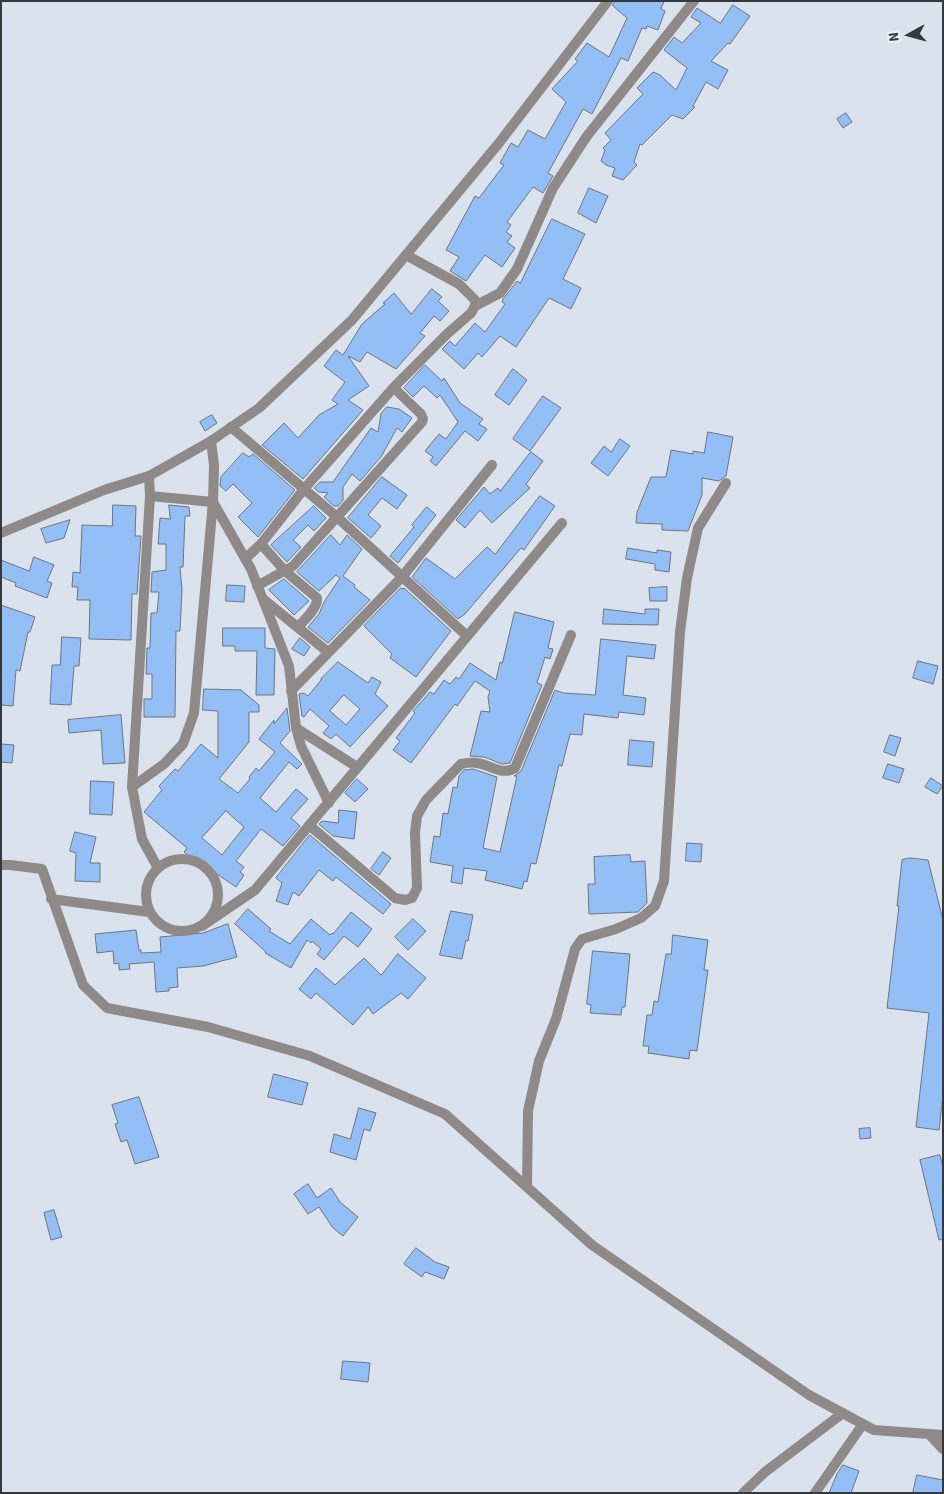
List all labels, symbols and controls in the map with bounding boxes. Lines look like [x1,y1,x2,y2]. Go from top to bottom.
north arrow [884,10,934,60]
text: N [884,31,905,43]

